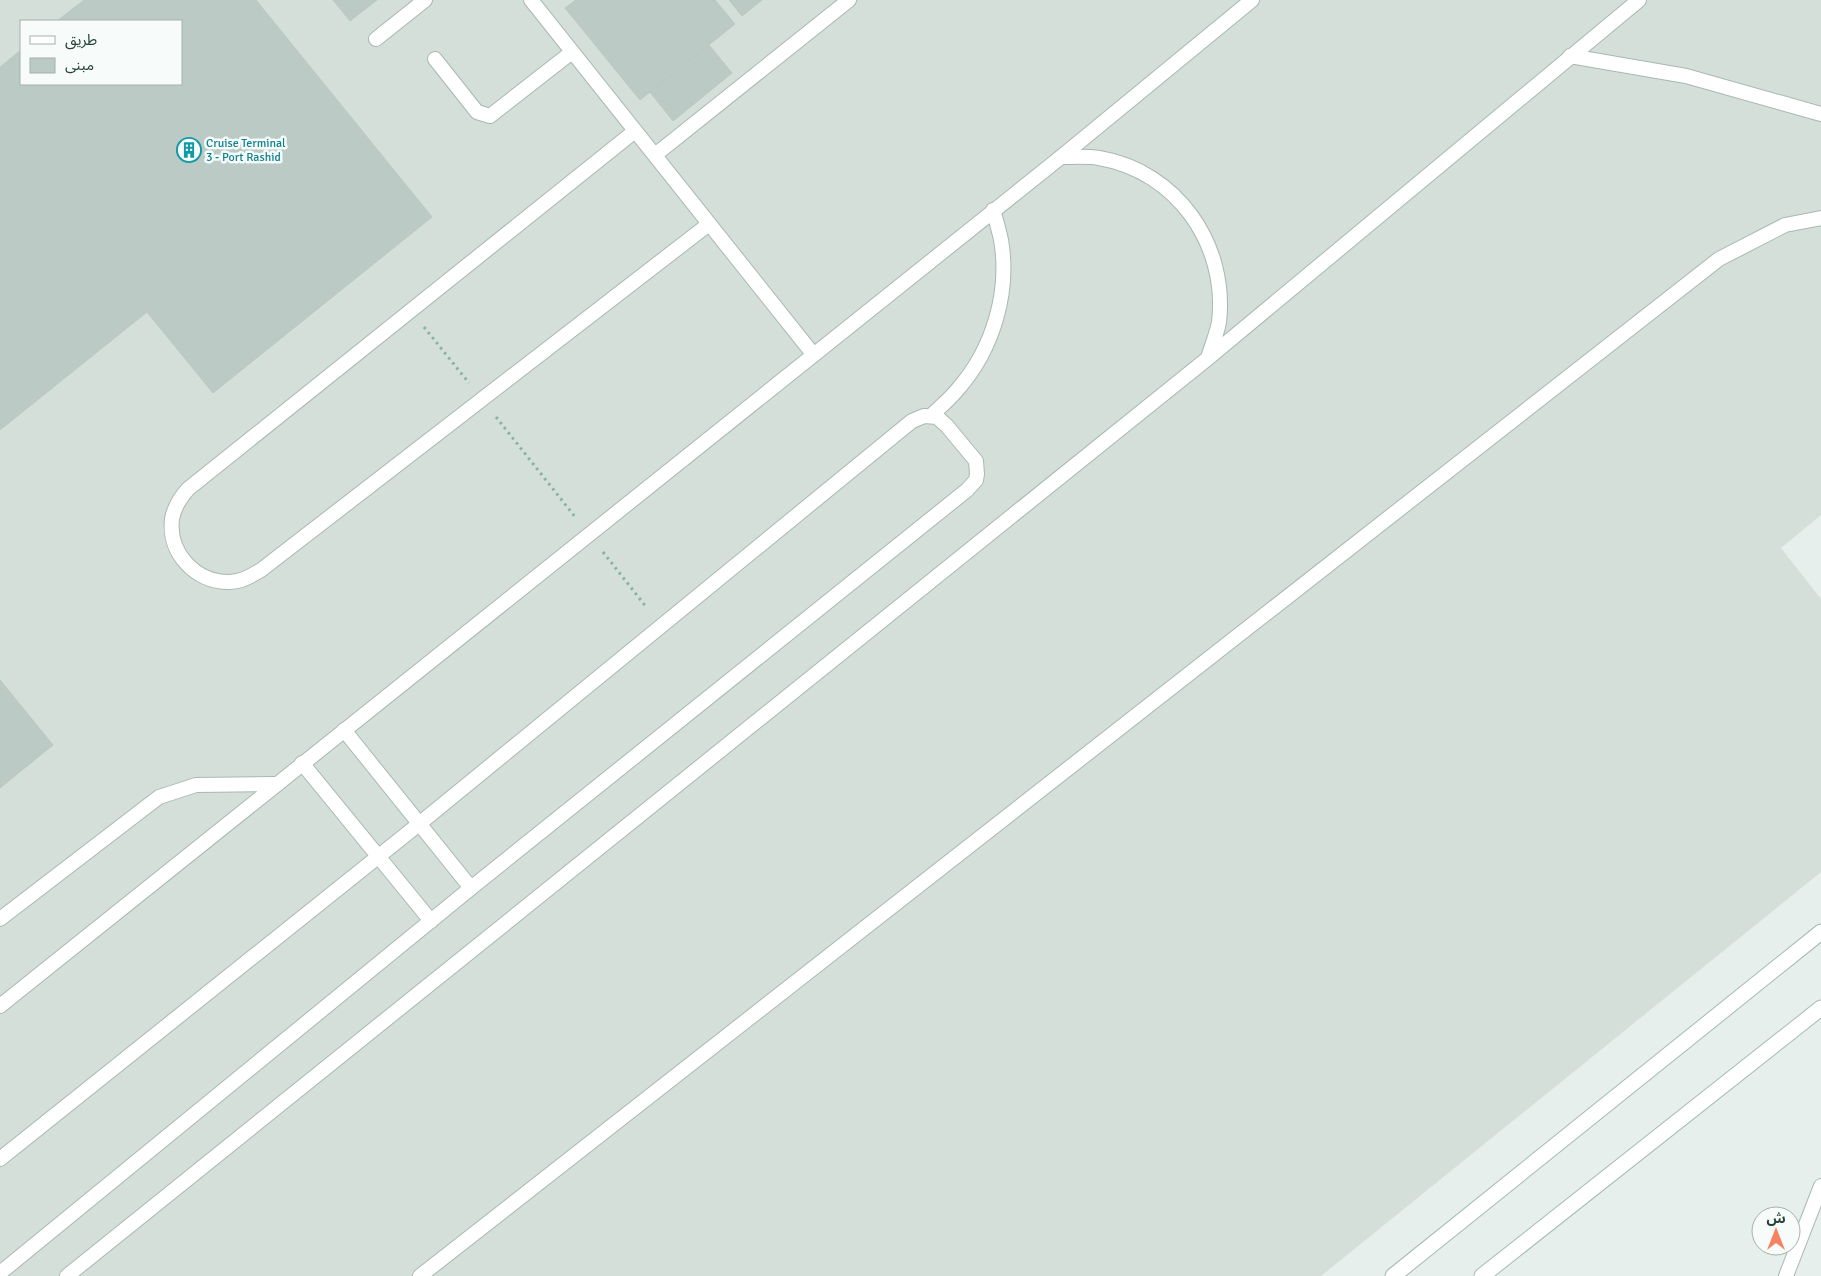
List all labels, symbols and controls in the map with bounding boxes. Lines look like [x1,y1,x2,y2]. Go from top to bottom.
legend [20,20,182,85]
text: طريق [65,31,97,50]
text: مبنى [65,56,94,74]
place label: Cruise Terminal 3 - Port Rashid [206,136,286,165]
building icon: Cruise Terminal 3 - Port Rashid [176,137,202,163]
north arrow [1751,1206,1801,1256]
text: ش [1766,1210,1786,1227]

